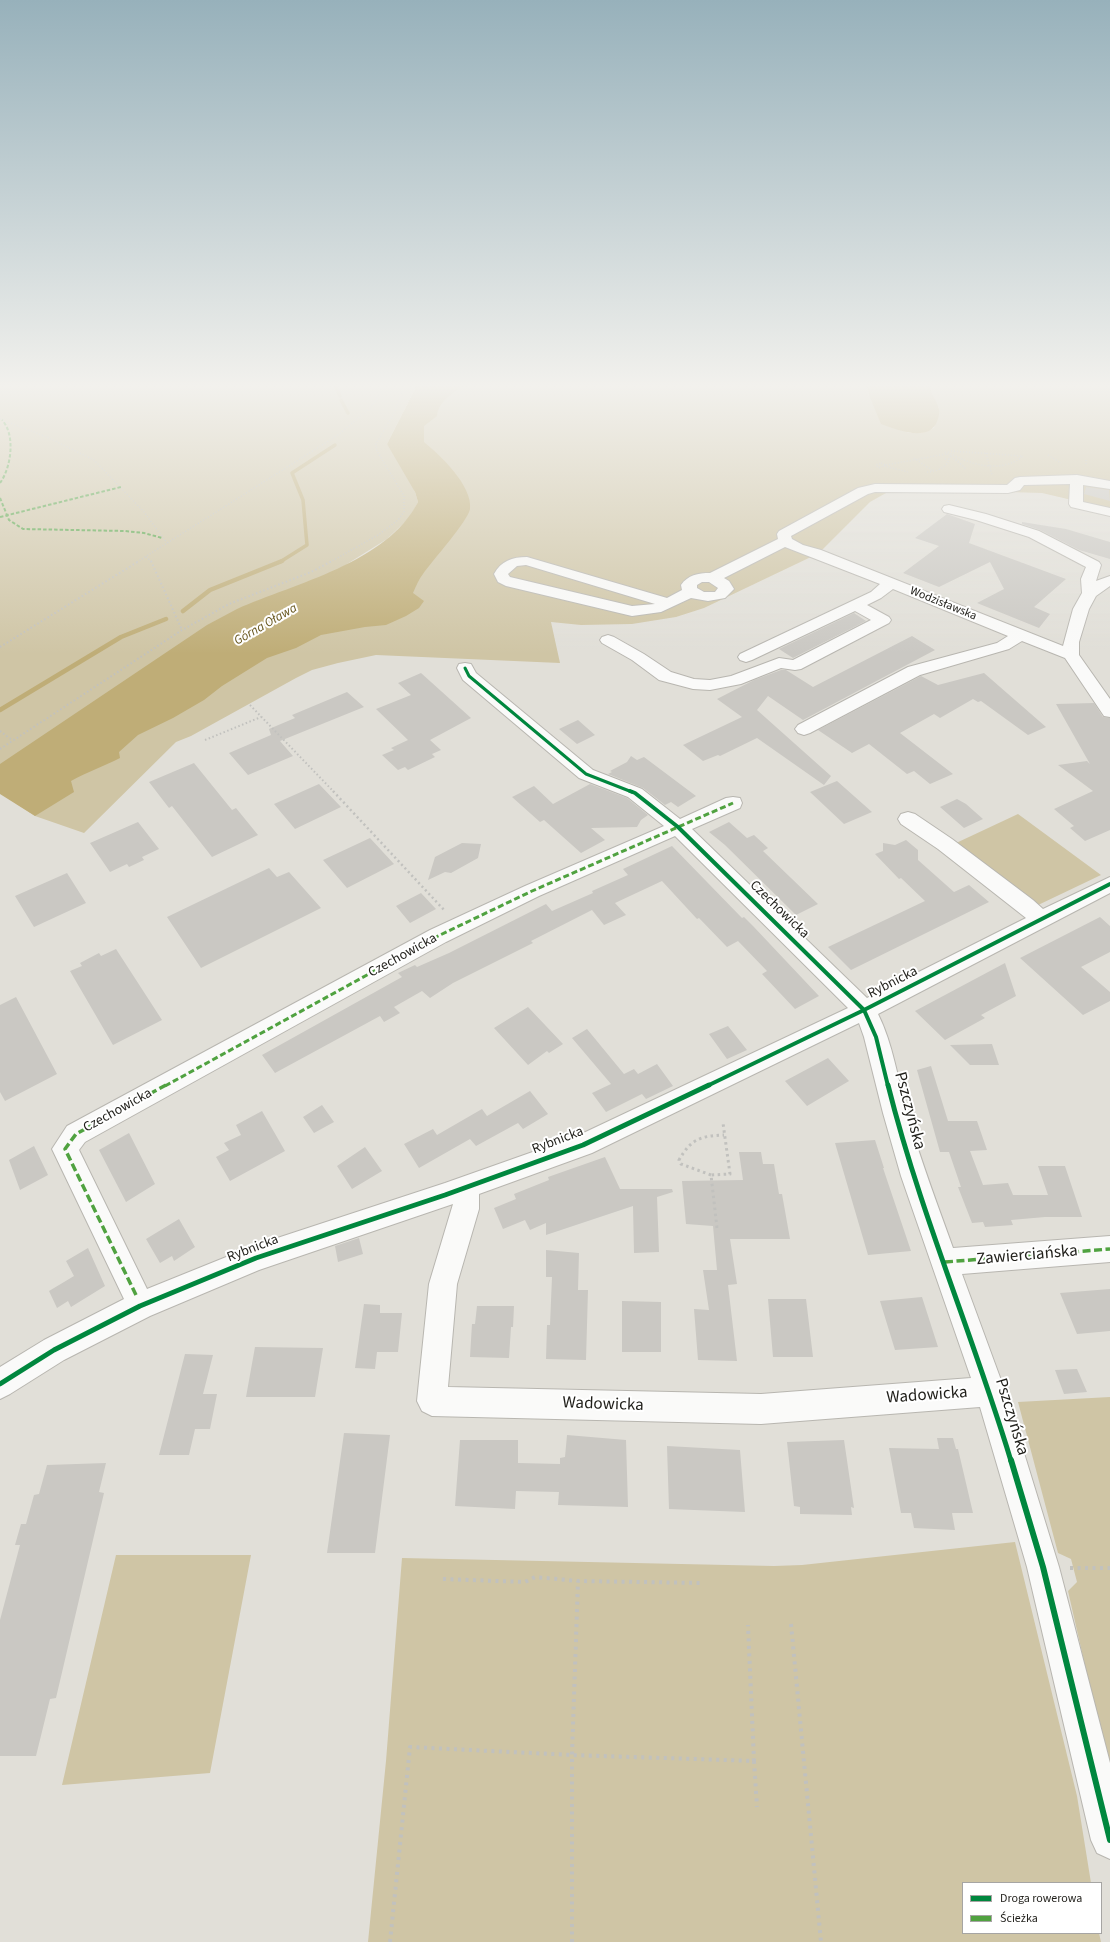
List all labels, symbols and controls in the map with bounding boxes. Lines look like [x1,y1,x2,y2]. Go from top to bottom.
street label: Wodzisławska [907,584,979,624]
water label: Górna Oława [232,601,300,649]
street label: Czechowicka [746,878,812,942]
street label: Czechowicka [366,930,440,982]
street label: Rybnicka [865,963,921,1003]
street label: Pszczyńska [889,1070,929,1152]
street label: Czechowicka [81,1085,155,1137]
street label: Rybnicka [530,1124,586,1158]
street label: Rybnicka [225,1232,281,1266]
street label: Zawierciańska [975,1241,1079,1271]
street label: Pszczyńska [990,1376,1032,1458]
street label: Wadowicka [886,1383,968,1409]
street label: Wadowicka [562,1393,644,1417]
legend [962,1882,1102,1934]
text: Droga rowerowa [1000,1890,1082,1907]
text: Ścieżka [1000,1910,1038,1927]

